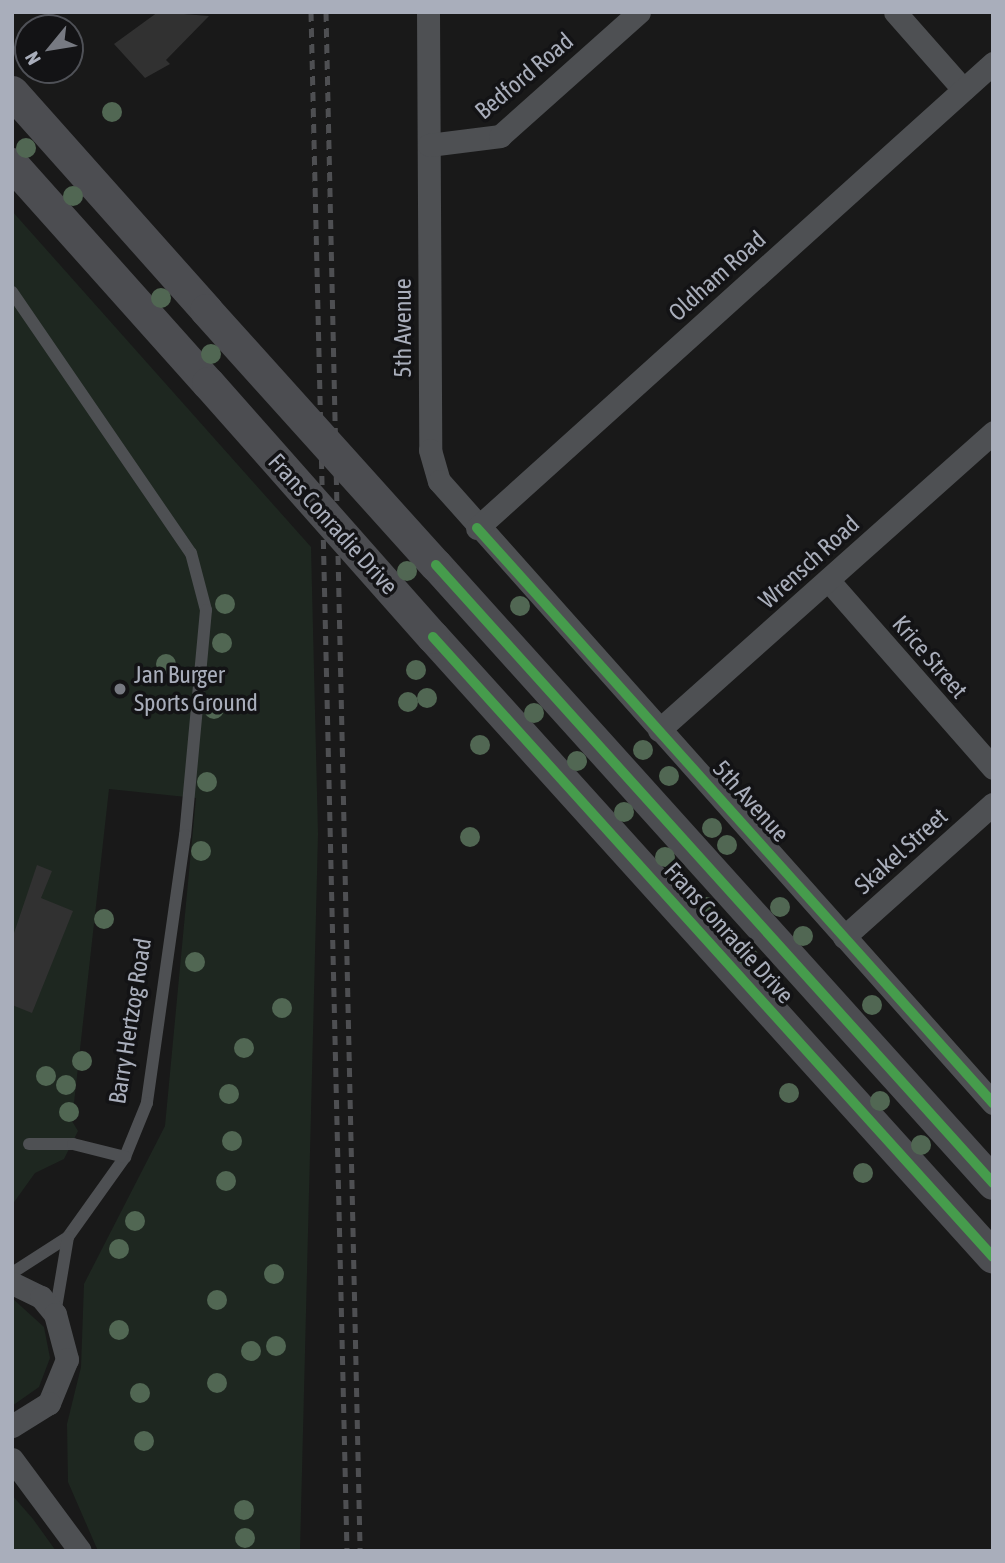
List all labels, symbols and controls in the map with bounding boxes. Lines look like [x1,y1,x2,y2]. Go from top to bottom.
north arrow [14,14,84,84]
street label: Bedford Road [469,27,579,125]
text: N [20,48,45,69]
street label: Oldham Road [663,225,771,327]
street label: 5th Avenue [389,278,417,378]
street label: Frans Conradie Drive [262,448,404,600]
street label: Wrensch Road [753,509,865,615]
street label: Krice Street [886,610,974,704]
place label: Jan Burger Sports Ground [134,661,258,717]
marker: Jan Burger Sports Ground [112,681,128,697]
street label: 5th Avenue [707,754,795,848]
street label: Skakel Street [849,802,953,900]
street label: Frans Conradie Drive [658,857,800,1009]
street label: Barry Hertzog Road [103,936,157,1106]

